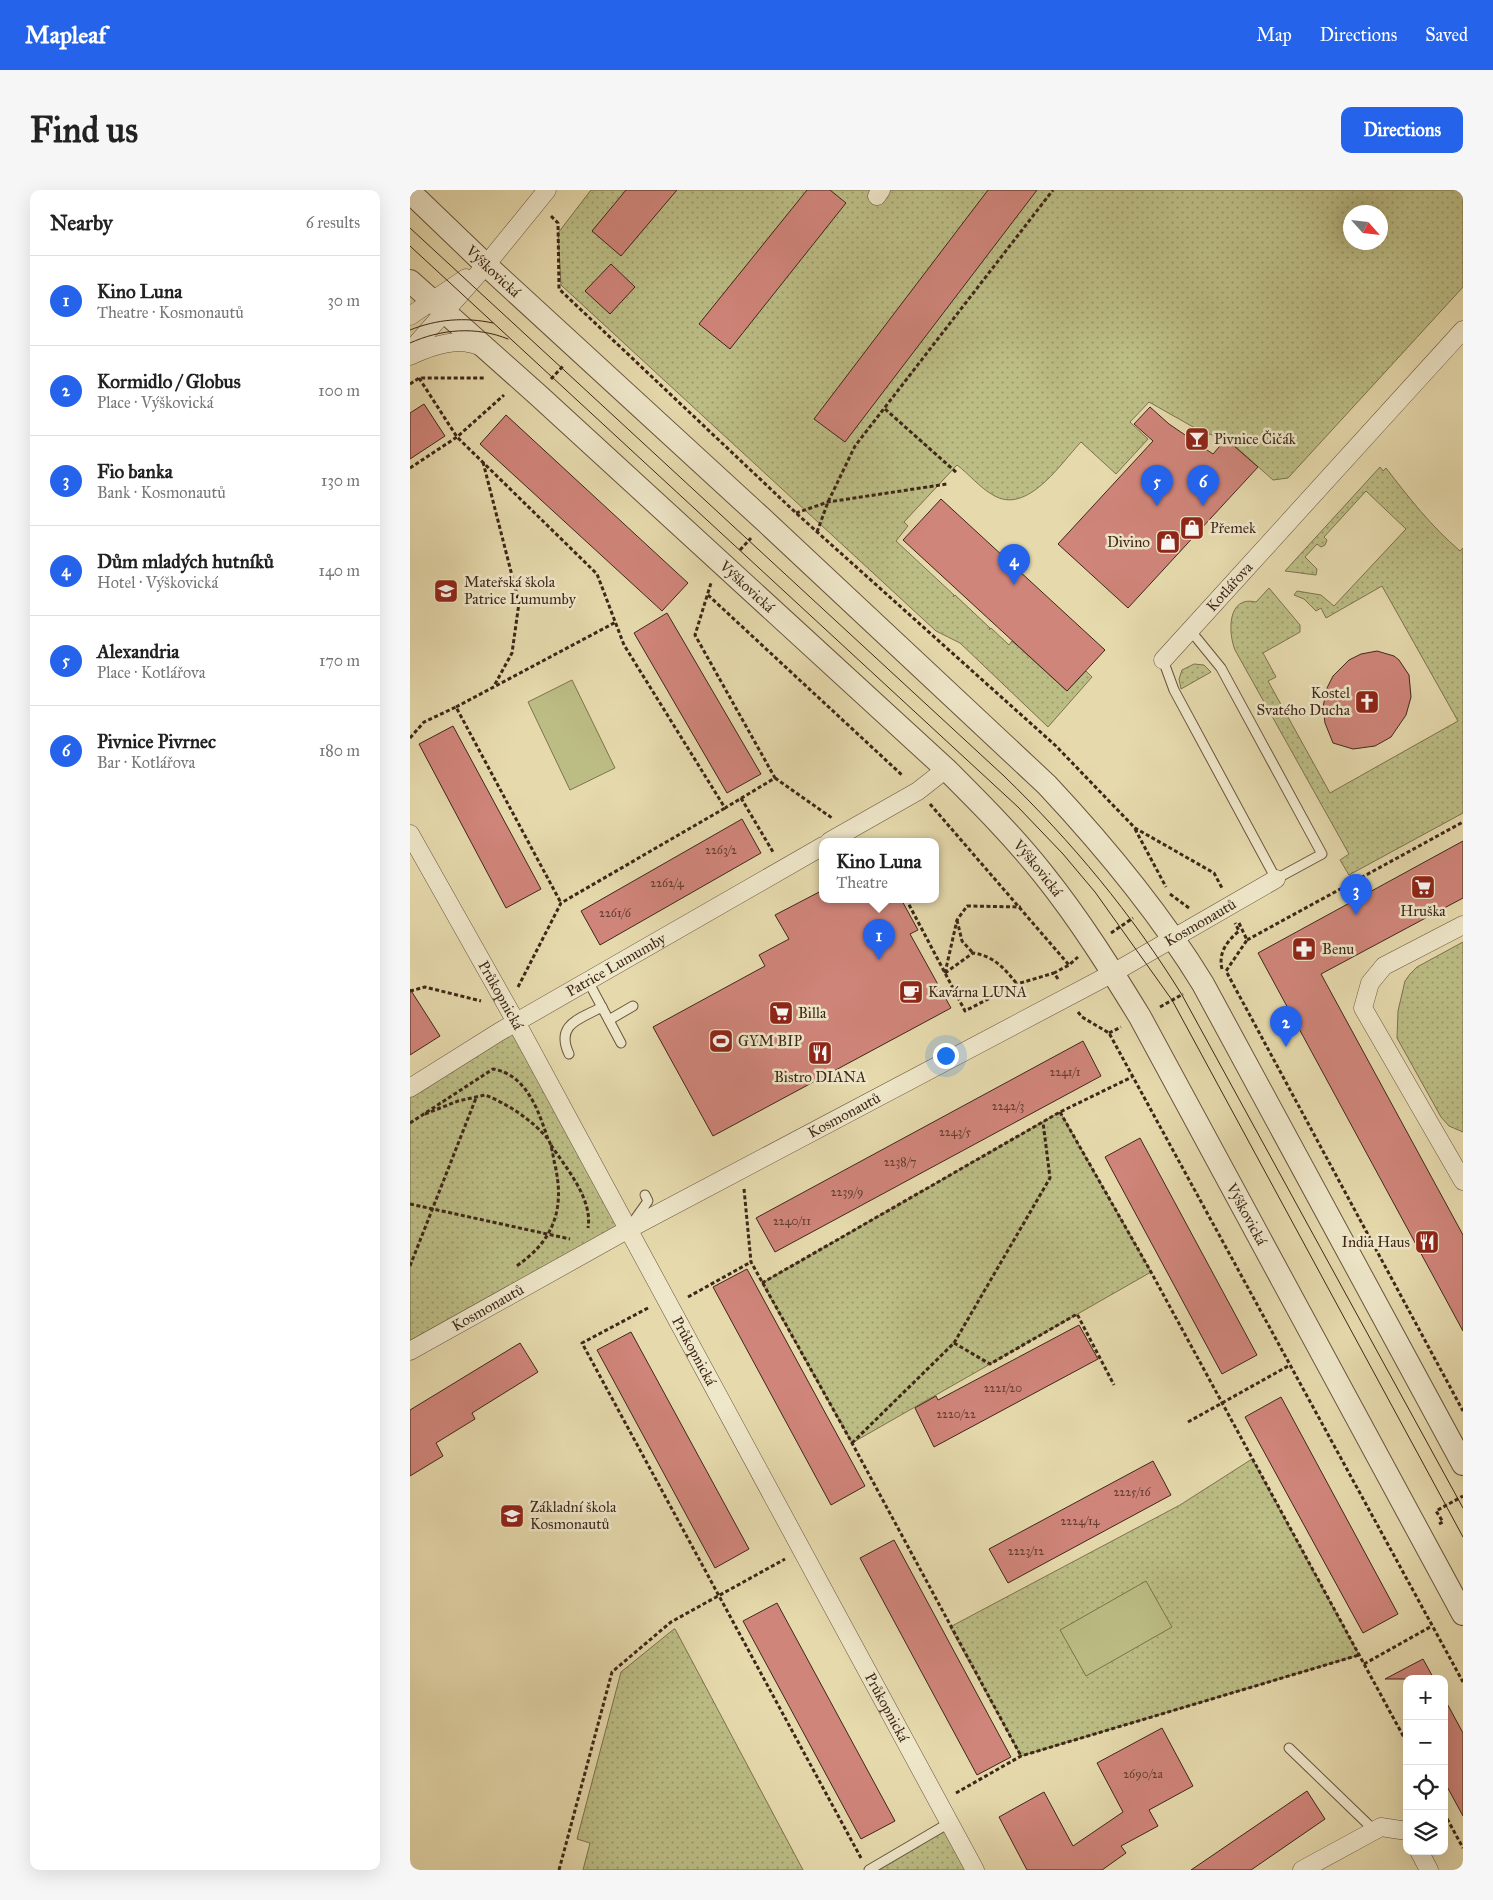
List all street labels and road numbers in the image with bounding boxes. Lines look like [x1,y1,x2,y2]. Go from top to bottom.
street label: Výškovická [461,241,525,302]
street label: Výškovická [715,556,779,617]
street label: Kotlářova [1203,558,1257,615]
street label: Výškovická [1009,835,1067,900]
street label: Kosmonautů [1161,895,1239,950]
street label: Patrice Lumumby [563,929,670,1000]
street label: Průkopnická [474,958,528,1033]
street label: Kosmonautů [805,1089,883,1142]
street label: Výškovická [1222,1179,1271,1249]
street label: Kosmonautů [449,1280,527,1335]
street label: Průkopnická [668,1313,720,1389]
street label: Průkopnická [861,1669,913,1746]

